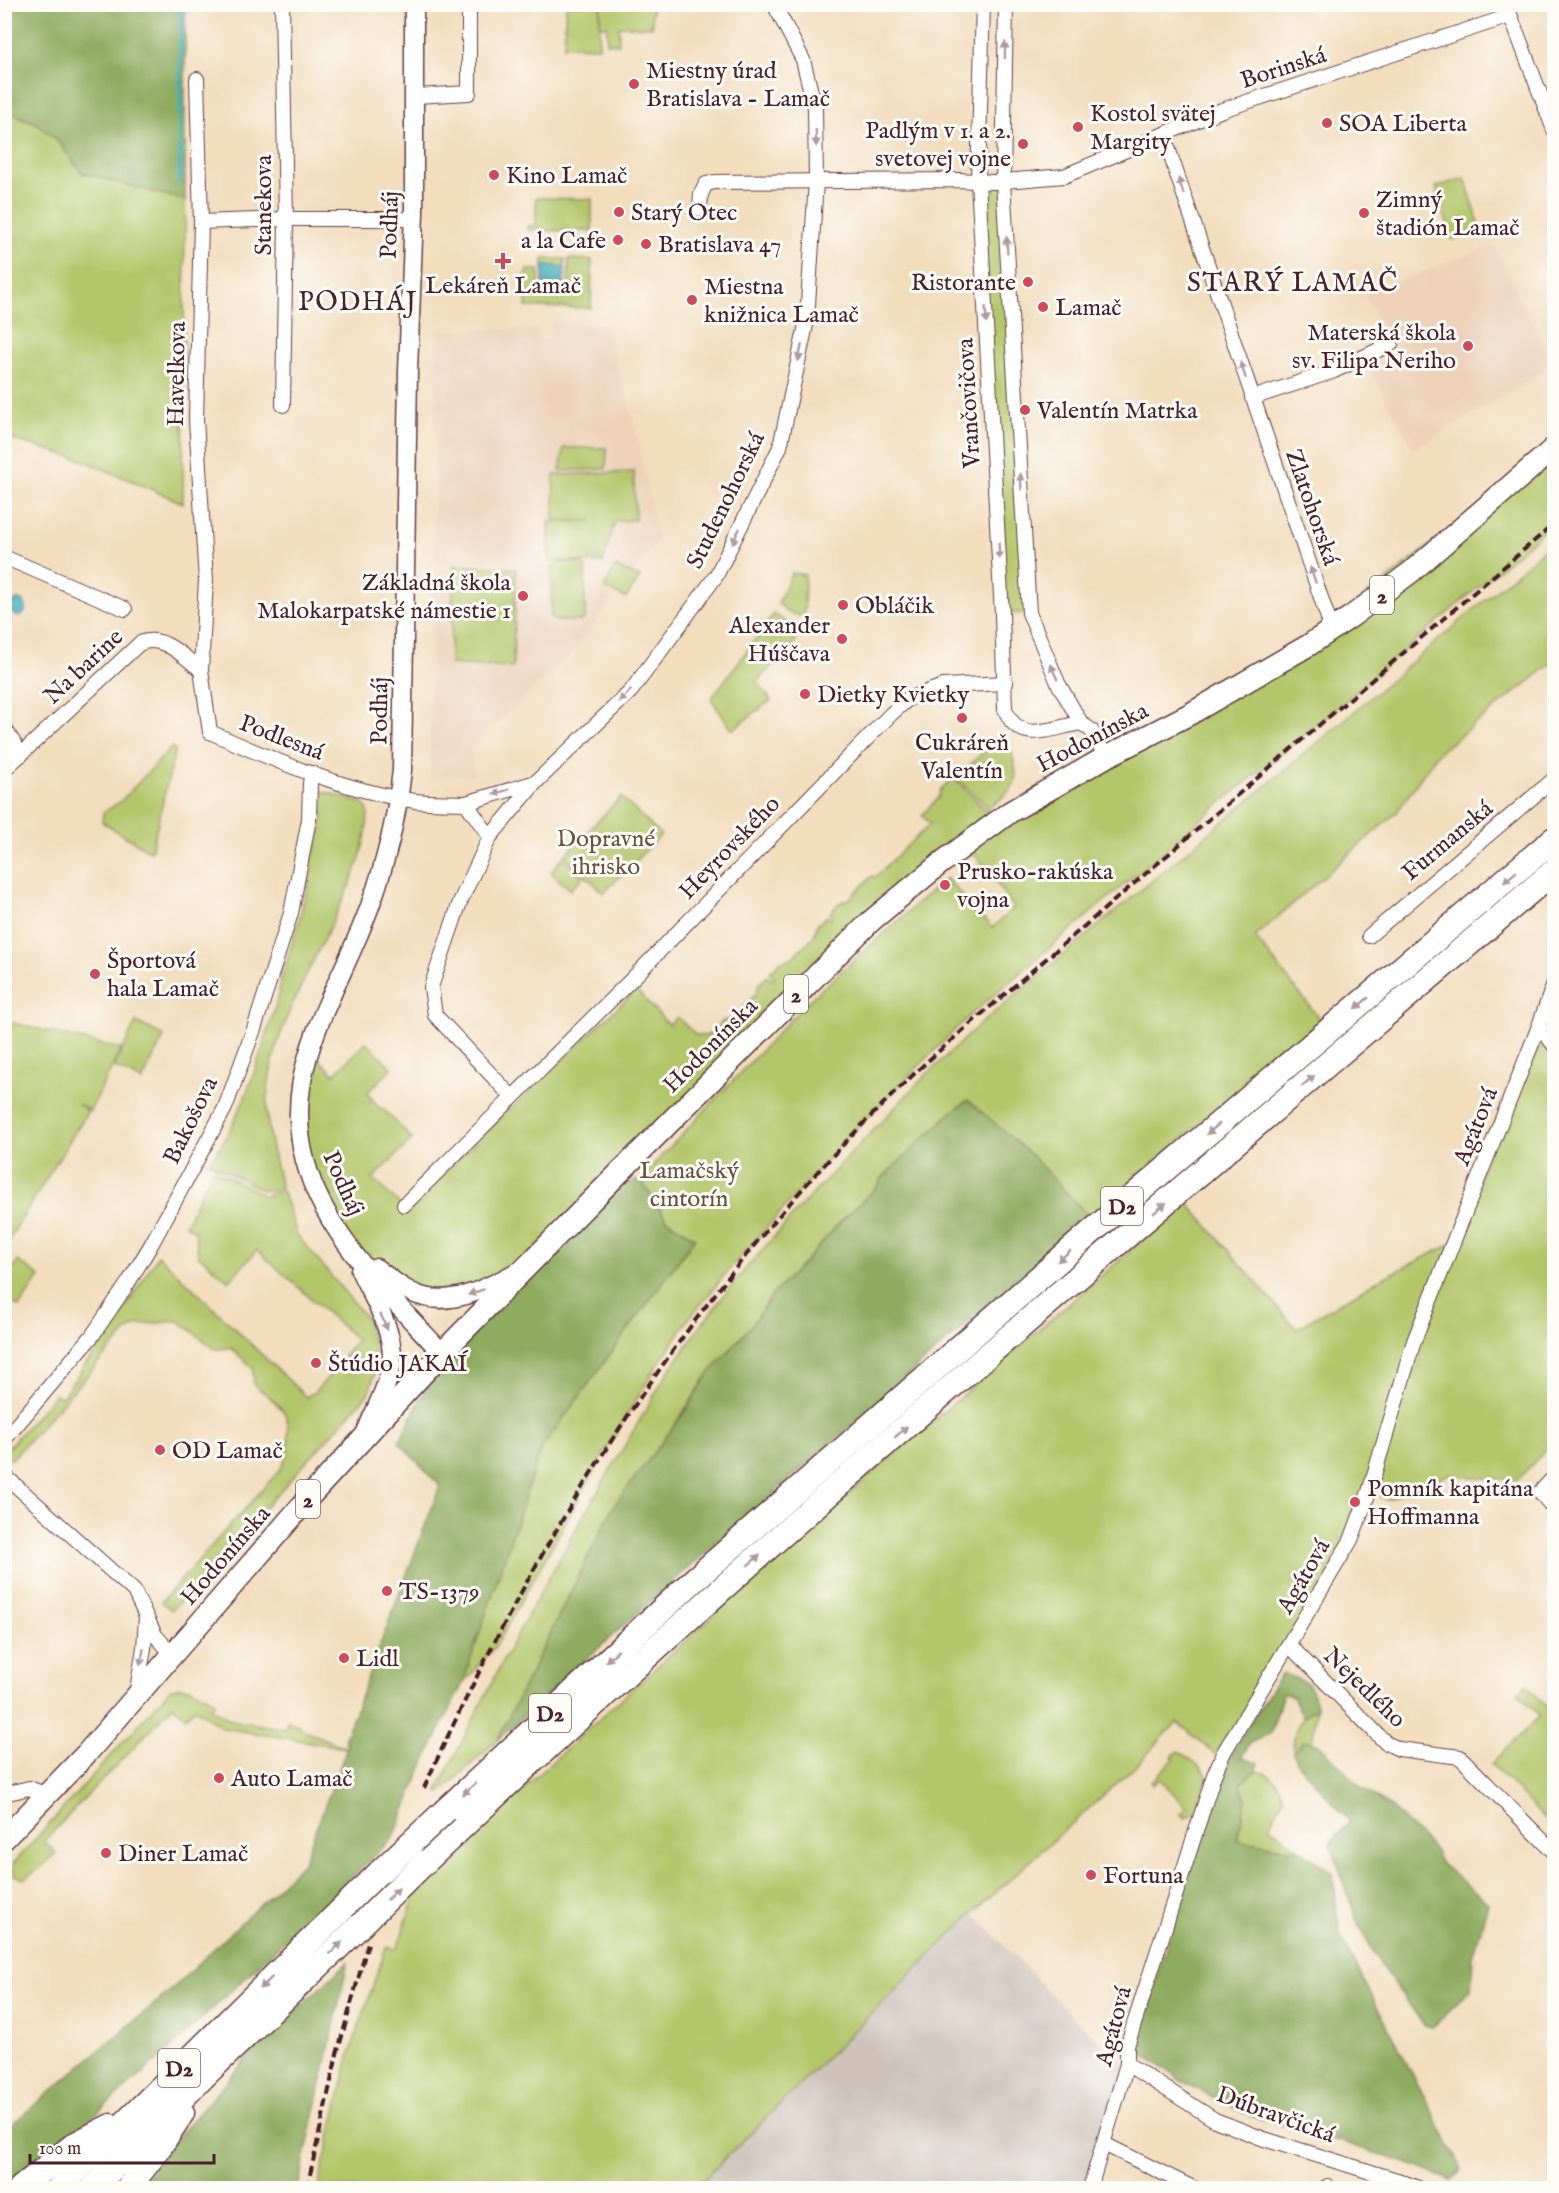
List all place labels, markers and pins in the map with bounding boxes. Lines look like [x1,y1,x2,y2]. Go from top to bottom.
place label: Miestny úrad Bratislava - Lamač [646,56,830,115]
marker: Miestny úrad Bratislava - Lamač [627,77,641,91]
place label: Kostol svätej Margity [1090,99,1216,158]
place label: SOA Liberta [1339,109,1467,140]
place label: Padlým v 1. a 2. svetovej vojne [865,116,1011,175]
marker: SOA Liberta [1320,116,1334,130]
marker: Kostol svätej Margity [1071,120,1085,134]
marker: Padlým v 1. a 2. svetovej vojne [1016,137,1030,151]
place label: Kino Lamač [506,161,627,192]
marker: Kino Lamač [487,168,501,182]
place label: Zimný štadión Lamač [1376,185,1520,244]
place label: Starý Otec [631,198,737,229]
marker: Starý Otec [612,205,626,219]
marker: Zimný štadión Lamač [1357,206,1371,220]
place label: a la Cafe [521,226,606,257]
place label: Bratislava 47 [658,230,781,261]
marker: a la Cafe [611,233,625,247]
marker: Bratislava 47 [639,237,653,251]
marker: Lekáreň Lamač [496,254,510,268]
place label: Ristorante [911,268,1016,299]
place label: Lekáreň Lamač [425,271,581,302]
place label: Miestna knižnica Lamač [704,272,859,331]
marker: Ristorante [1021,275,1035,289]
marker: Miestna knižnica Lamač [685,293,699,307]
place label: Lamač [1055,293,1122,324]
marker: Lamač [1036,300,1050,314]
place label: Materská škola sv. Filipa Neriho [1292,318,1457,377]
marker: Materská škola sv. Filipa Neriho [1461,339,1475,353]
place label: Valentín Matrka [1036,396,1198,427]
marker: Valentín Matrka [1018,403,1032,417]
place label: Základná škola Malokarpatské námestie 1 [257,568,512,627]
marker: Základná škola Malokarpatské námestie 1 [516,589,530,603]
place label: Obláčik [855,591,934,622]
marker: Obláčik [836,598,850,612]
place label: Alexander Húščava [728,611,831,670]
marker: Alexander Húščava [835,632,849,646]
place label: Dietky Kvietky [817,680,970,711]
marker: Dietky Kvietky [798,687,812,701]
marker: Cukráreň Valentín [955,711,969,725]
place label: Cukráreň Valentín [915,728,1009,787]
place label: Prusko-rakúska vojna [957,857,1114,916]
marker: Prusko-rakúska vojna [938,878,952,892]
place label: Športová hala Lamač [107,946,219,1005]
marker: Športová hala Lamač [88,967,102,981]
place label: Štúdio JAKAÍ [328,1349,468,1380]
marker: Štúdio JAKAÍ [309,1356,323,1370]
place label: OD Lamač [172,1436,283,1467]
marker: OD Lamač [153,1443,167,1457]
place label: Pomník kapitána Hoffmanna [1367,1474,1534,1533]
marker: Pomník kapitána Hoffmanna [1348,1495,1362,1509]
place label: TS-1379 [399,1577,480,1608]
marker: TS-1379 [380,1584,394,1598]
place label: Lidl [356,1644,399,1675]
marker: Lidl [337,1651,351,1665]
place label: Auto Lamač [230,1764,353,1795]
marker: Auto Lamač [212,1771,226,1785]
place label: Diner Lamač [118,1839,248,1870]
marker: Diner Lamač [99,1846,113,1860]
place label: Fortuna [1103,1861,1184,1892]
marker: Fortuna [1084,1868,1098,1882]

